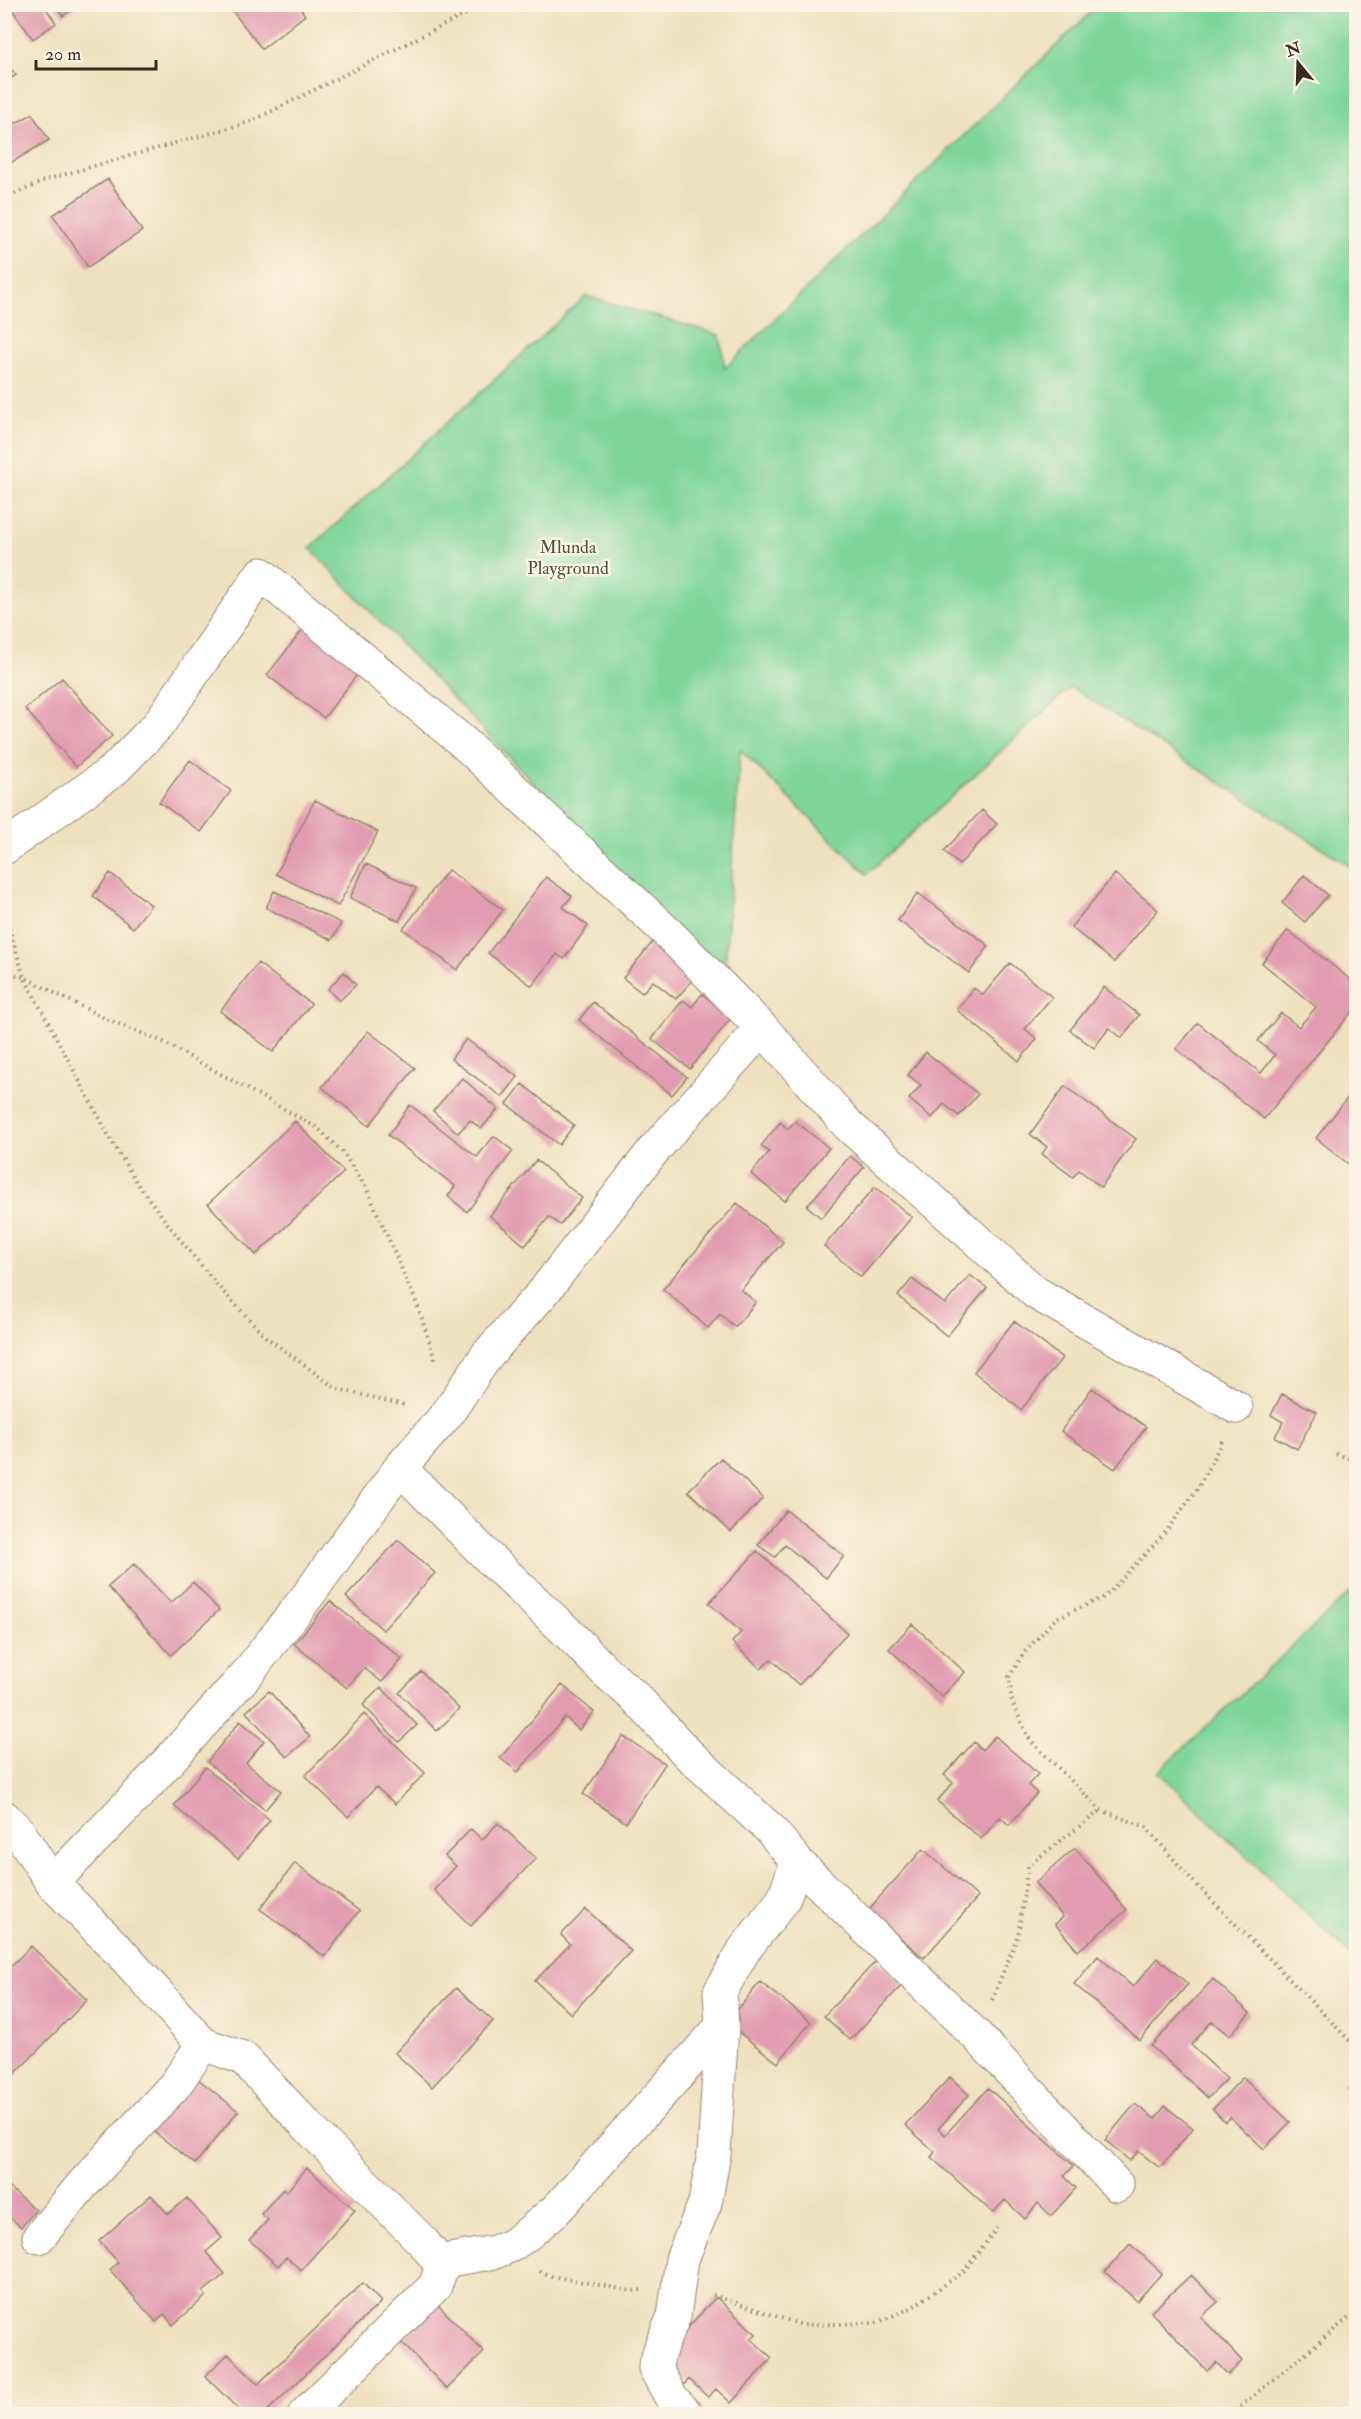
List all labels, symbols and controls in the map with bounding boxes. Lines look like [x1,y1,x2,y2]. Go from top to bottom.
scale bar [36,33,156,71]
north arrow [1268,33,1328,93]
text: N [1282,38,1304,62]
text: 20 m [45,43,81,66]
park label: Mlunda Playground [527,536,609,580]

